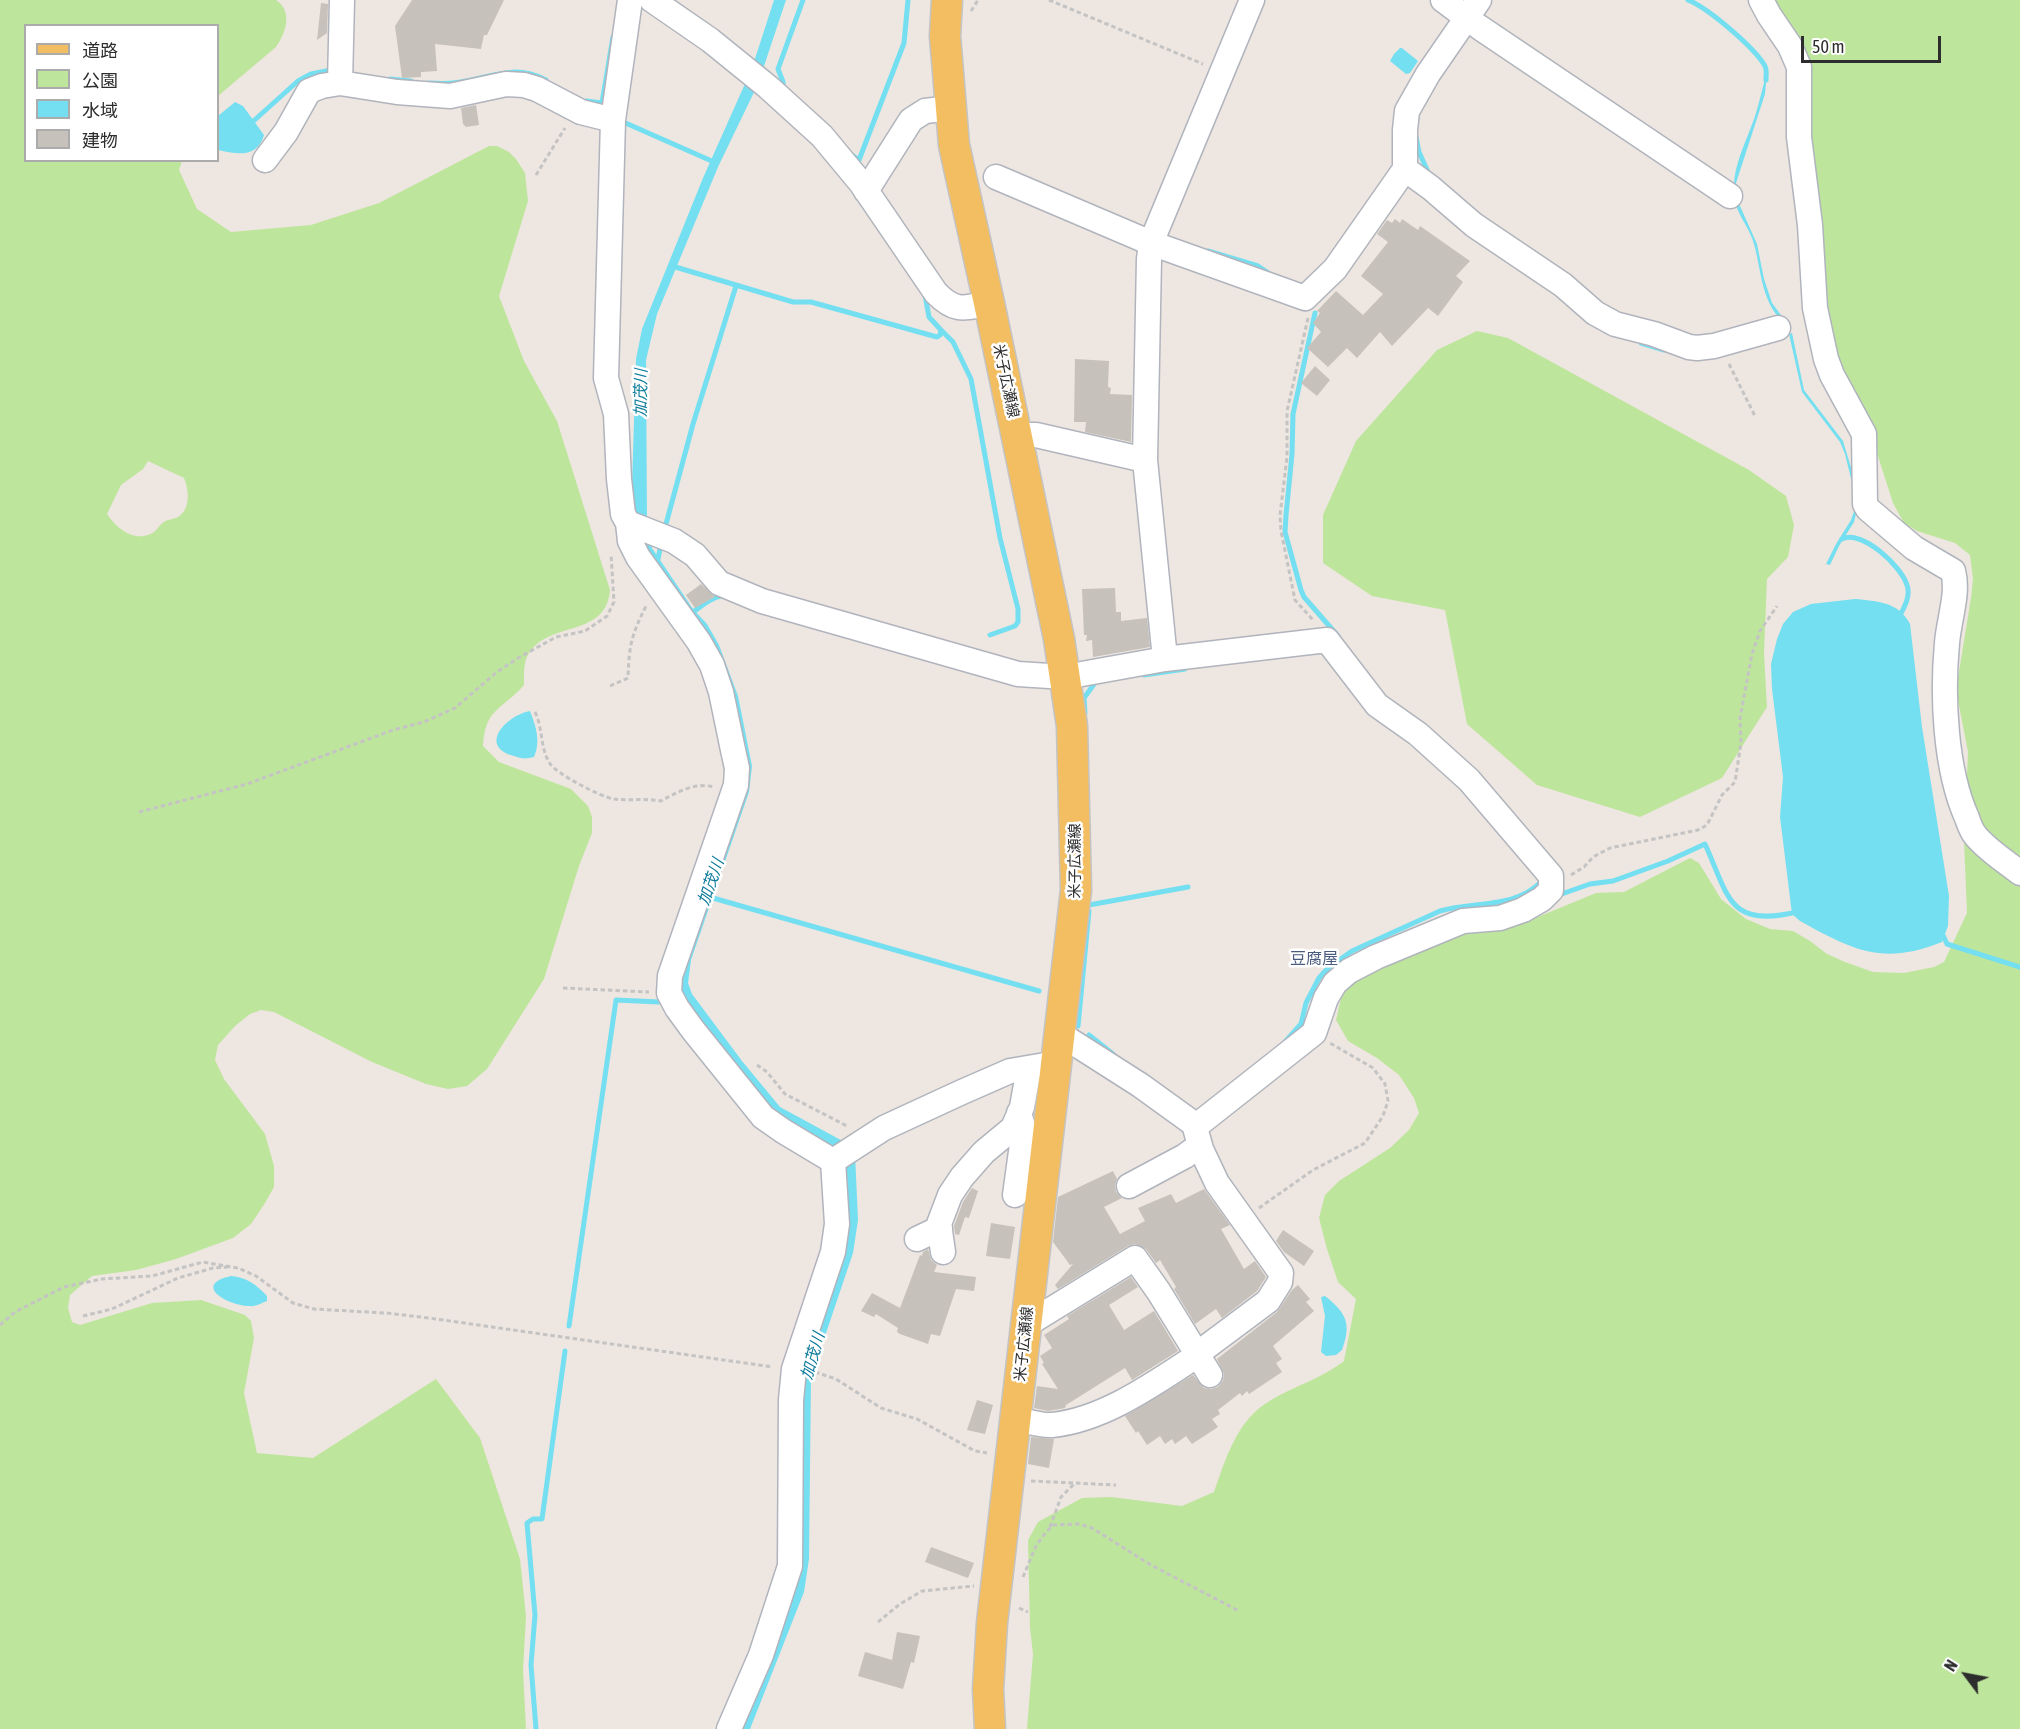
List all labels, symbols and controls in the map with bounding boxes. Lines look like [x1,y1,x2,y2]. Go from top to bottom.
legend [24,24,219,162]
scale bar [1804,24,1944,62]
text: 50 m [1812,36,1844,57]
text: 道路 [82,40,118,61]
text: 公園 [82,70,118,91]
text: 水域 [82,100,118,121]
text: 建物 [82,130,118,151]
street label: 米子広瀬線 [989,342,1023,420]
water label: 加茂川 [631,369,651,417]
street label: 米子広瀬線 [1066,824,1084,898]
water label: 加茂川 [694,856,728,908]
district label: 豆腐屋 [1290,949,1338,969]
street label: 米子広瀬線 [1011,1306,1037,1382]
water label: 加茂川 [797,1330,829,1382]
north arrow [1936,1645,1996,1705]
text: N [1941,1657,1961,1674]

